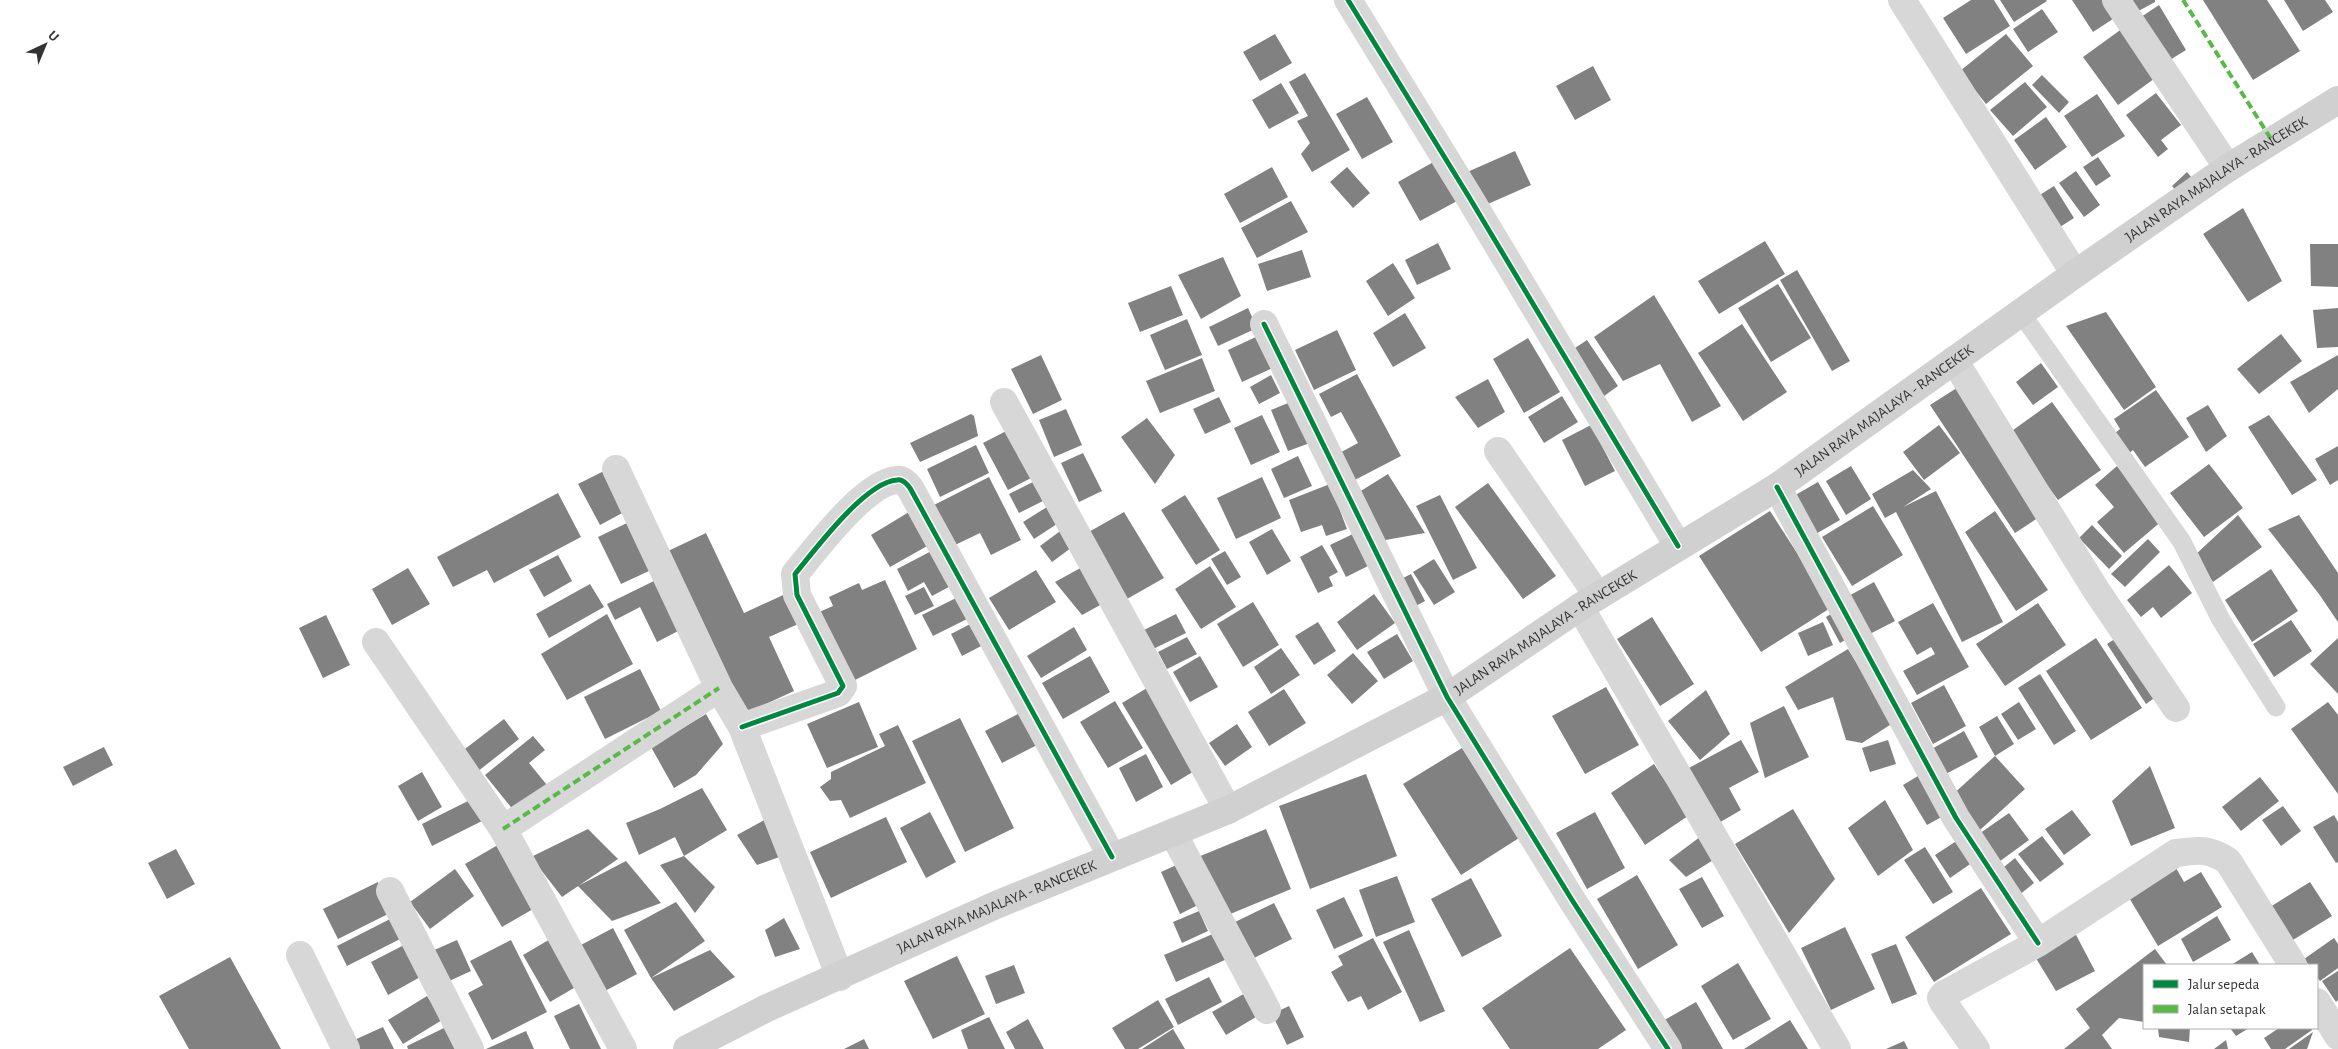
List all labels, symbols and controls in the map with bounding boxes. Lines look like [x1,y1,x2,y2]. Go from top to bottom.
north arrow [20,20,70,70]
text: U [45,28,61,45]
street label: JALAN RAYA MAJALAYA - RANCEKEK [2123,113,2311,245]
street label: JALAN RAYA MAJALAYA - RANCEKEK [1793,342,1977,479]
street label: JALAN RAYA MAJALAYA - RANCEKEK [1452,567,1640,698]
street label: JALAN RAYA MAJALAYA - RANCEKEK [895,858,1099,956]
legend [2143,964,2318,1029]
text: Jalur sepeda [2188,977,2260,992]
text: Jalan setapak [2188,1002,2266,1017]

